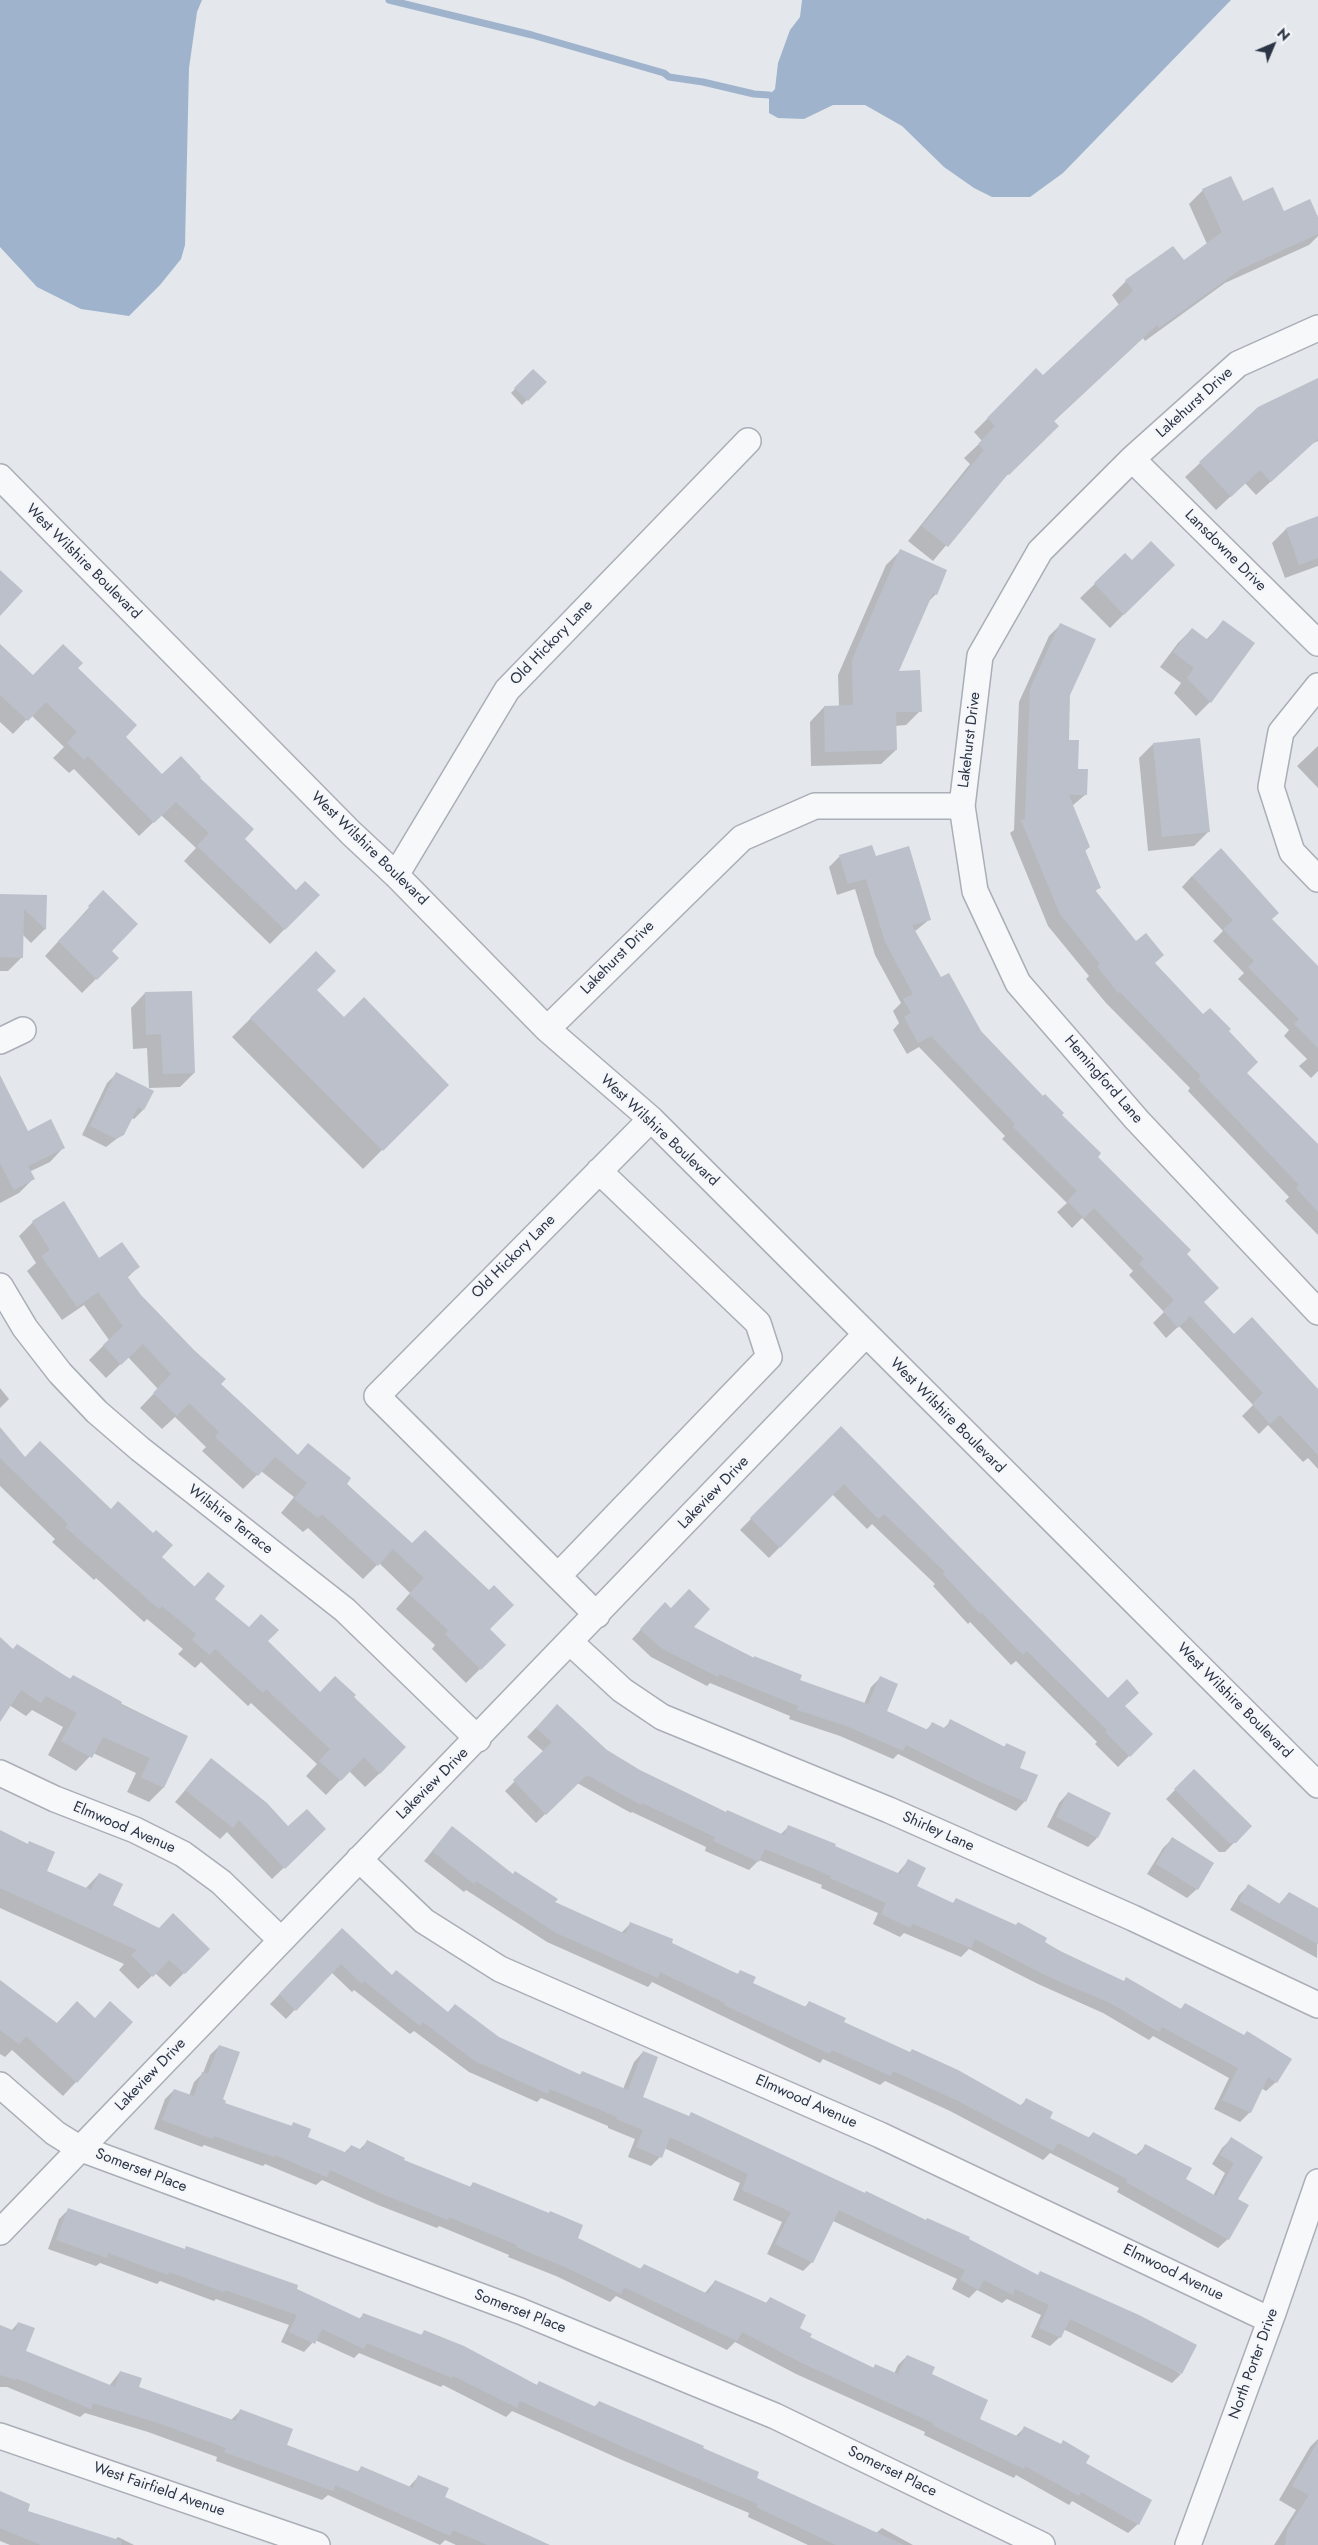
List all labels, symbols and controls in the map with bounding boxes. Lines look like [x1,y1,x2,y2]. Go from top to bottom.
north arrow [1248,20,1298,70]
text: N [1273,23,1295,45]
street label: Lakehurst Drive [1153,364,1237,442]
street label: West Wilshire Boulevard [22,501,144,623]
street label: Lansdowne Drive [1180,506,1270,596]
street label: Old Hickory Lane [507,597,597,689]
street label: Lakehurst Drive [955,691,985,789]
street label: West Wilshire Boulevard [307,788,431,910]
street label: Lakehurst Drive [578,918,658,998]
street label: Hemingford Lane [1060,1032,1146,1128]
street label: West Wilshire Boulevard [596,1071,722,1191]
street label: Old Hickory Lane [468,1211,560,1303]
street label: West Wilshire Boulevard [886,1355,1008,1477]
street label: Lakeview Drive [675,1453,753,1533]
street label: Wilshire Terrace [184,1481,276,1559]
street label: West Wilshire Boulevard [1173,1640,1295,1762]
street label: Lakeview Drive [393,1744,473,1824]
street label: Elmwood Avenue [70,1798,178,1858]
street label: Shirley Lane [899,1808,977,1856]
street label: Lakeview Drive [112,2035,190,2115]
street label: Elmwood Avenue [752,2072,860,2132]
street label: Somerset Place [93,2145,189,2197]
street label: Elmwood Avenue [1120,2241,1226,2305]
street label: Somerset Place [472,2286,568,2338]
street label: North Porter Drive [1226,2306,1282,2422]
street label: Somerset Place [845,2443,939,2501]
street label: West Fairfield Avenue [91,2459,227,2521]

